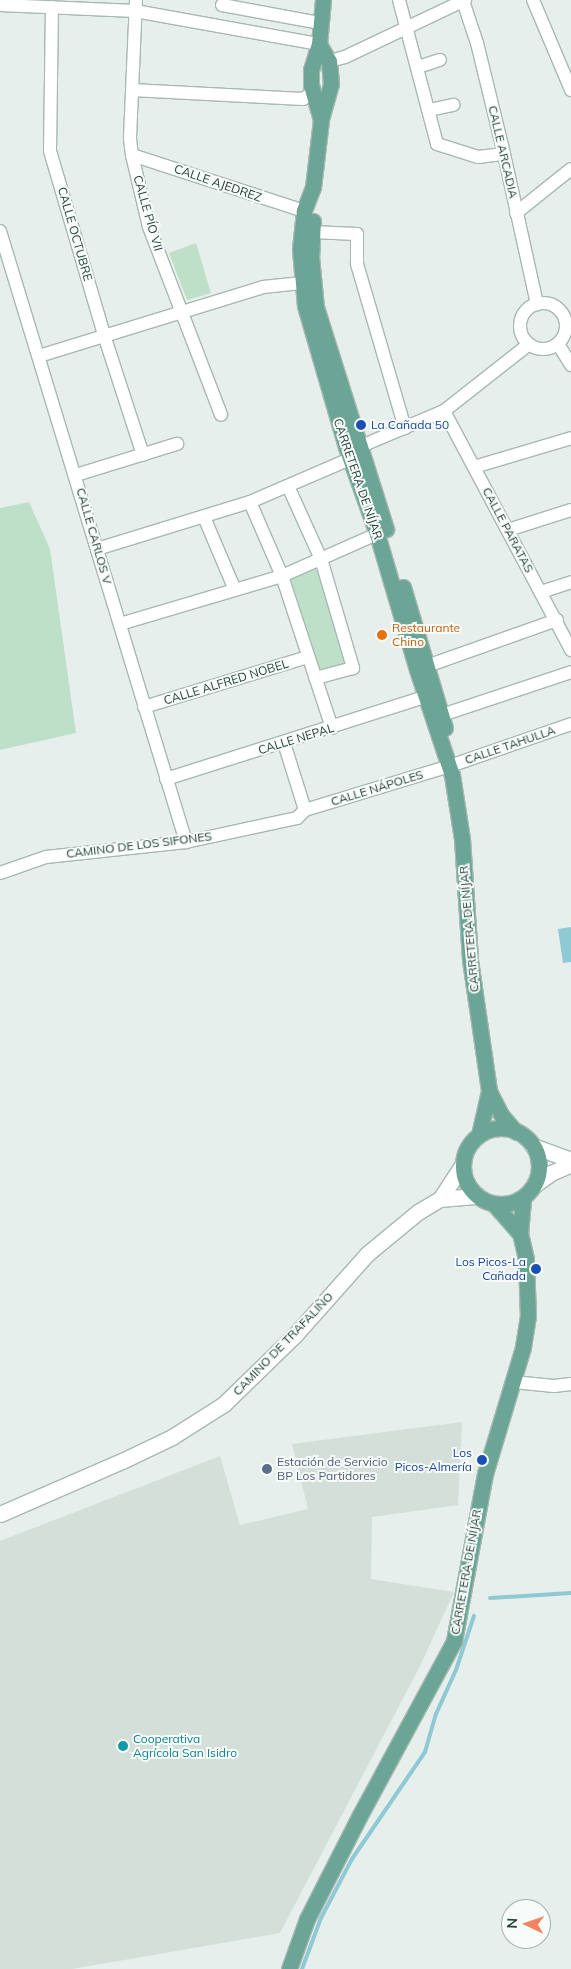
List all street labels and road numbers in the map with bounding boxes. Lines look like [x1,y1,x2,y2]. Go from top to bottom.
street label: CALLE ARCADIA [485,104,521,200]
street label: CALLE AJEDREZ [172,161,264,205]
street label: CALLE PÍO VII [130,174,166,252]
street label: CALLE OCTUBRE [55,185,95,283]
street label: CARRETERA DE NÍJAR [331,417,385,541]
street label: CALLE PARATAS [479,485,537,575]
street label: CALLE CARLOS V [73,486,115,586]
street label: CALLE ALFRED NOBEL [162,656,290,708]
street label: CALLE NEPAL [256,721,336,757]
street label: CALLE TAHULLA [463,723,557,767]
street label: CALLE NÁPOLES [329,767,425,809]
street label: CAMINO DE LOS SIFONES [65,829,213,861]
street label: CARRETERA DE NÍJAR [456,865,482,993]
street label: CAMINO DE TRAFALIÑO [230,1289,336,1399]
street label: CARRETERA DE NÍJAR [448,1508,484,1636]

